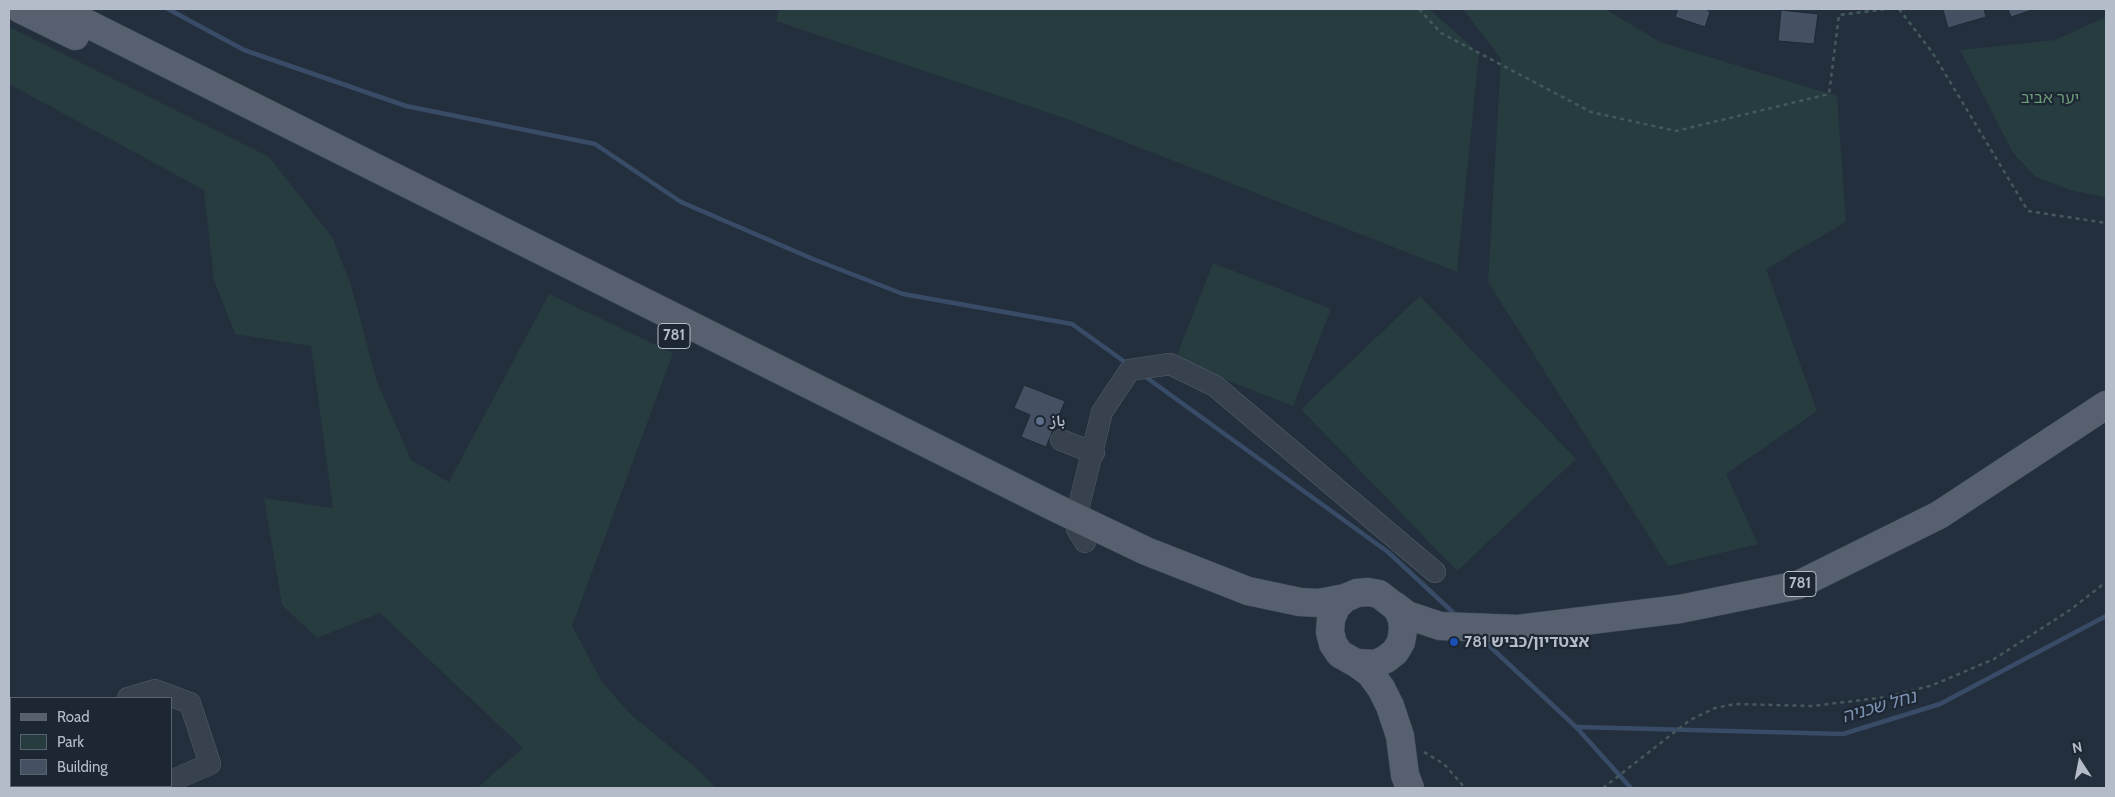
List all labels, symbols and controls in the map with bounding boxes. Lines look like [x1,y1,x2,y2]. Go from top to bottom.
park label: יער אביב [2021,88,2079,108]
road number: 781 [658,324,690,348]
place label: باز [1050,411,1065,431]
marker: باز [1034,415,1046,427]
road number: 781 [1784,572,1816,596]
place label: אצטדיון/כביש 781 [1464,632,1589,652]
marker: אצטדיון/כביש 781 [1448,636,1460,648]
water label: נחל שכניה [1839,686,1919,728]
legend [10,697,172,787]
text: Road [57,708,90,726]
text: Park [57,733,84,751]
north arrow [2055,737,2105,787]
text: N [2071,737,2084,757]
text: Building [57,758,108,776]

